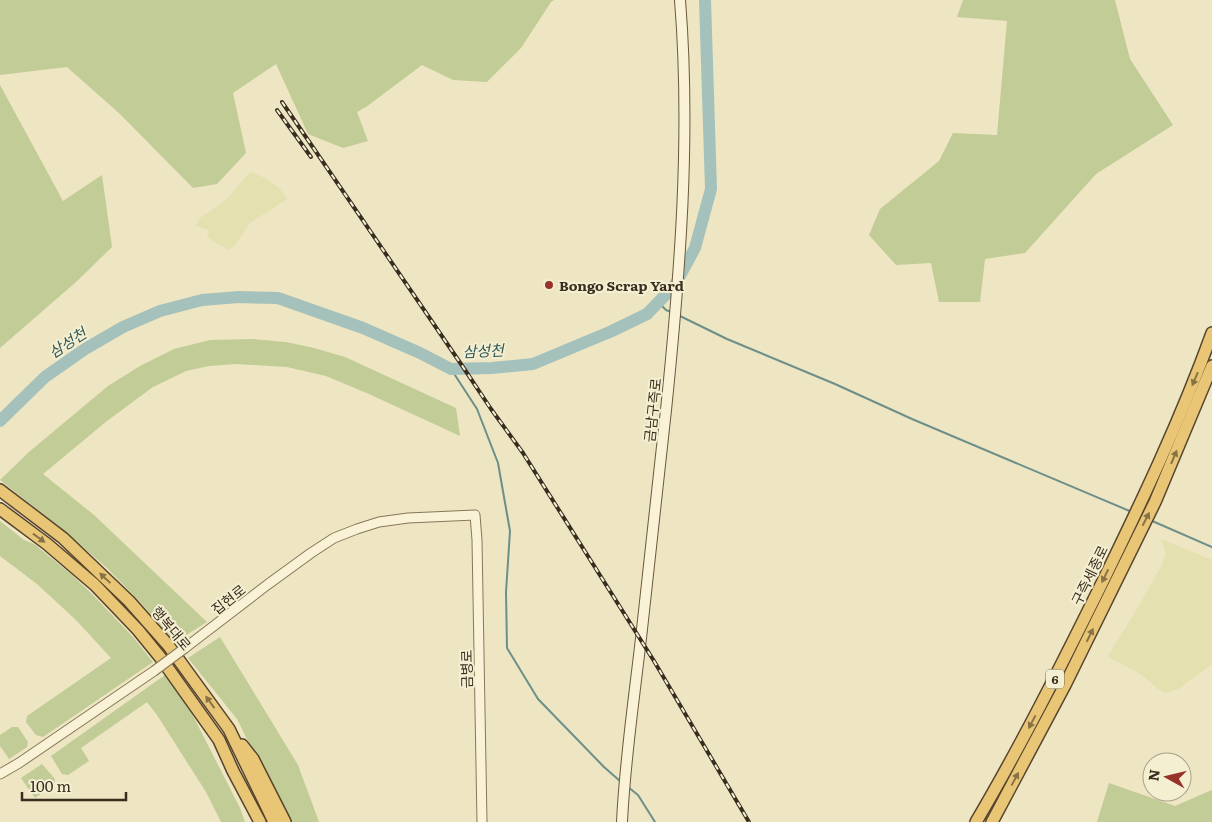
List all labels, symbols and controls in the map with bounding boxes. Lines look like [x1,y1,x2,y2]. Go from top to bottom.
place label: Bongo Scrap Yard [559,275,684,295]
marker: Bongo Scrap Yard [543,279,555,291]
water label: 삼성천 [43,320,92,363]
water label: 삼성천 [462,337,506,363]
one-way arrow [1190,371,1198,386]
street label: 금남구즉로 [639,377,665,443]
one-way arrow [1171,450,1179,464]
one-way arrow [1142,512,1150,527]
one-way arrow [32,533,46,543]
street label: 구즉세종로 [1066,542,1112,608]
one-way arrow [1101,569,1109,584]
one-way arrow [100,572,112,584]
street label: 집현로 [207,579,249,619]
street label: 행복대로 [148,602,196,654]
one-way arrow [1086,627,1094,642]
street label: 금병로 [456,649,476,688]
road number: 6 [1046,670,1064,689]
one-way arrow [205,695,215,709]
one-way arrow [1027,715,1036,728]
north arrow [1142,752,1192,802]
text: N [1142,768,1164,782]
scale bar [22,770,126,802]
one-way arrow [1011,771,1019,786]
text: 100 m [30,774,71,797]

